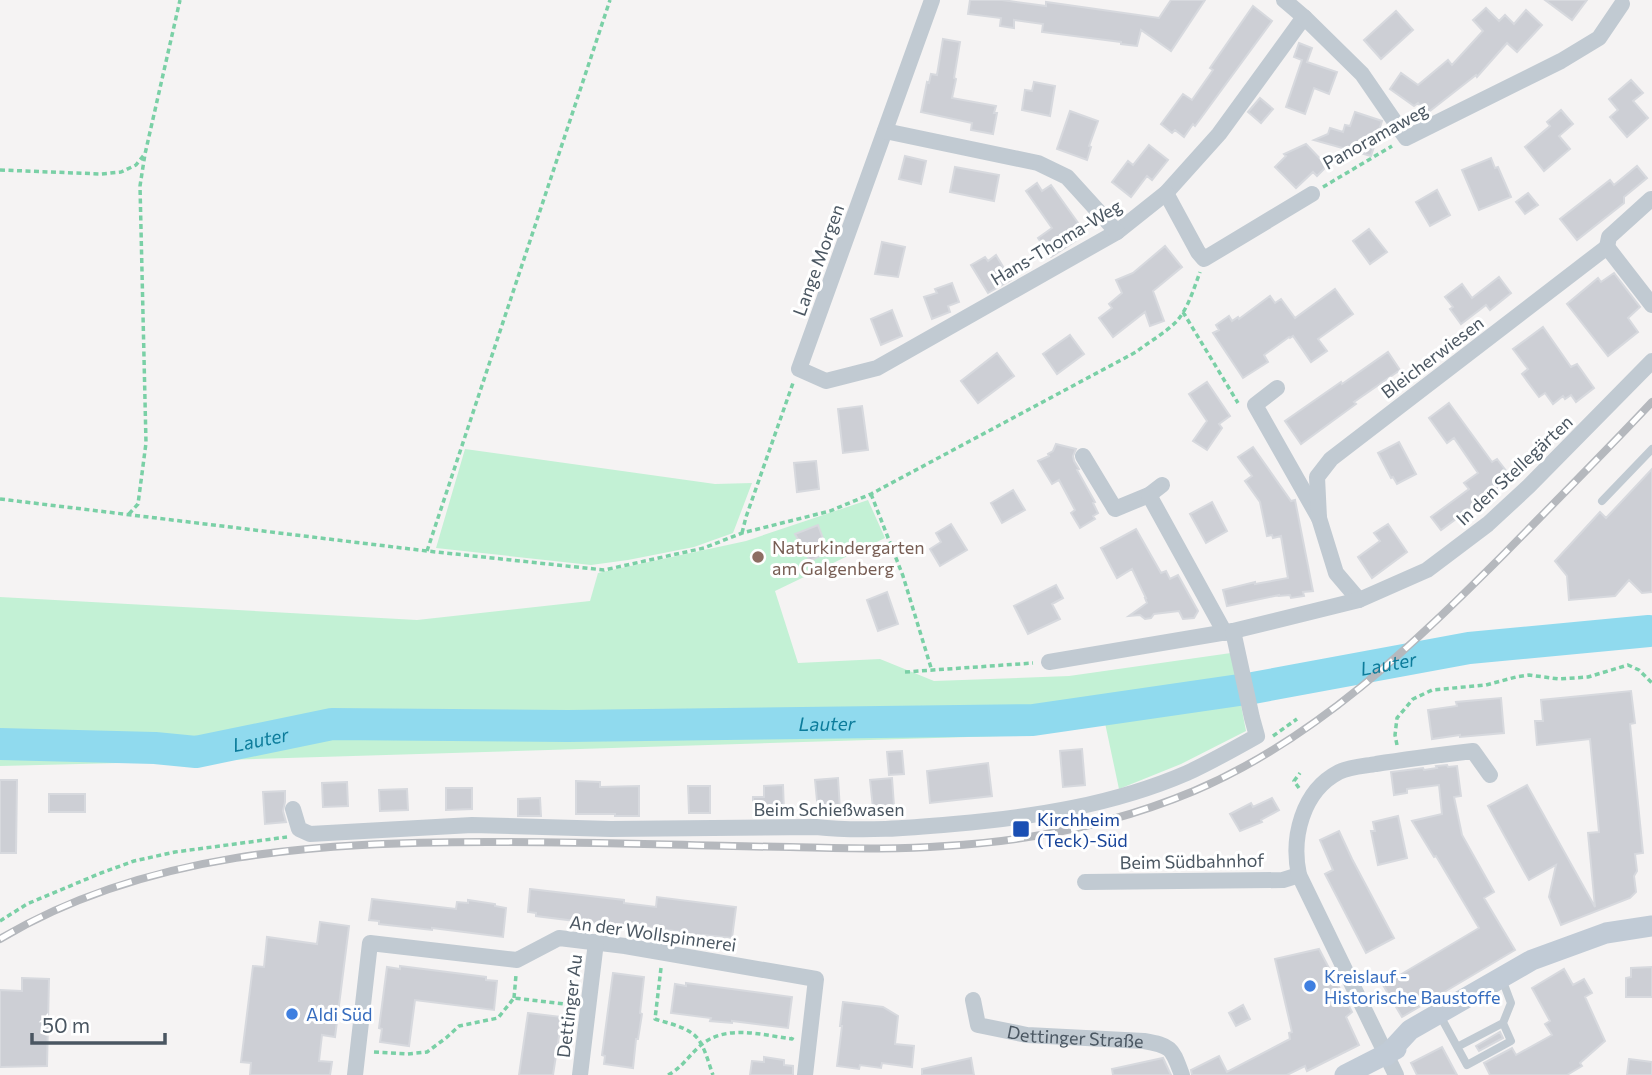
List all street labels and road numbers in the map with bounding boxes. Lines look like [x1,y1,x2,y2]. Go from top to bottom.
street label: Panoramaweg [1319,98,1431,174]
street label: Hans-Thoma-Weg [987,194,1126,290]
street label: Lange Morgen [788,201,848,319]
street label: Bleicherwiesen [1376,311,1488,403]
street label: In den Stellegärten [1451,410,1577,530]
street label: Beim Schießwasen [754,798,904,820]
street label: Beim Südbahnhof [1119,849,1265,873]
street label: An der Wollspinnerei [568,910,738,956]
street label: Dettinger Au [552,953,586,1059]
street label: Dettinger Straße [1005,1020,1144,1052]

